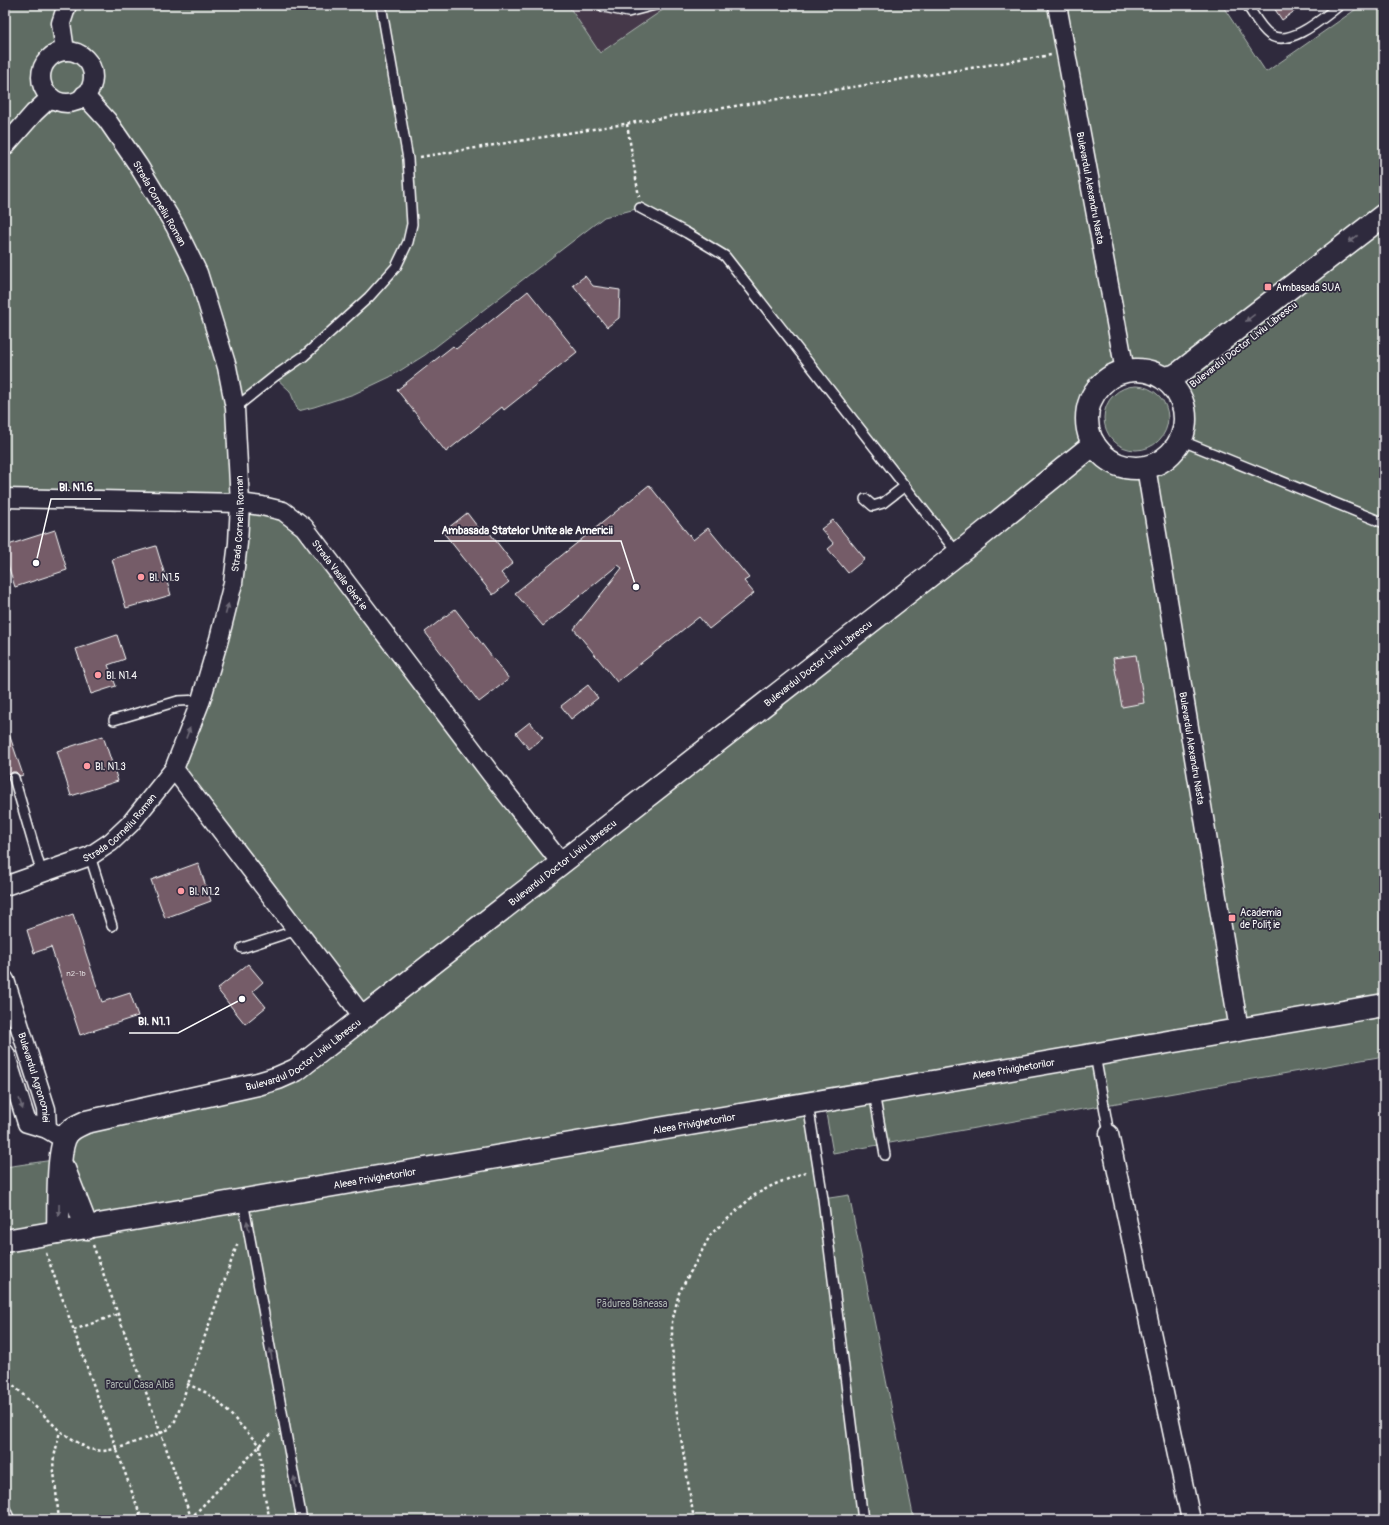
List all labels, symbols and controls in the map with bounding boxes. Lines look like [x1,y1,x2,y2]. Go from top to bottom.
street label: Bulevardul Alexandru Nasta [1074,131,1106,246]
street label: Strada Corneliu Roman [130,159,189,249]
one-way arrow [1348,234,1359,243]
marker: Ambasada SUA [1263,282,1273,292]
place label: Ambasada SUA [1276,282,1341,294]
street label: Bulevardul Doctor Liviu Librescu [1187,299,1300,391]
one-way arrow [1245,314,1256,323]
street label: Strada Corneliu Roman [229,475,247,573]
callout: Bl. N1.6 [51,476,101,499]
text: Bl. N1.6 [59,481,94,494]
callout: Ambasada Statelor Unite ale Americii [434,518,621,541]
text: Ambasada Statelor Unite ale Americii [441,524,613,537]
street label: Strada Vasile Gheție [309,538,370,613]
marker: Bl. N1.5 [136,572,146,582]
place label: Bl. N1.5 [149,572,180,584]
one-way arrow [224,603,230,615]
street label: Bulevardul Doctor Liviu Librescu [762,618,875,710]
marker: Bl. N1.4 [93,670,103,680]
place label: Bl. N1.4 [106,670,137,682]
street label: Bulevardul Alexandru Nasta [1176,691,1207,806]
one-way arrow [186,726,192,738]
marker: Bl. N1.3 [82,761,92,771]
place label: Bl. N1.3 [95,761,126,773]
street label: Strada Corneliu Roman [81,791,159,865]
street label: Bulevardul Doctor Liviu Librescu [506,817,619,909]
marker: Bl. N1.2 [176,886,186,896]
place label: Bl. N1.2 [189,886,220,898]
place label: Academia de Poliție [1240,907,1282,931]
marker: Academia de Poliție [1227,913,1237,923]
house number: n2-1b [66,969,86,978]
callout: Bl. N1.1 [129,1010,178,1033]
text: Bl. N1.1 [138,1015,170,1028]
street label: Bulevardul Doctor Liviu Librescu [245,1017,364,1094]
street label: Bulevardul Agronomiei [15,1031,52,1123]
street label: Aleea Privighetorilor [971,1056,1056,1082]
one-way arrow [18,1098,24,1110]
street label: Aleea Privighetorilor [652,1111,737,1137]
street label: Aleea Privighetorilor [333,1166,418,1192]
one-way arrow [56,1204,62,1217]
one-way arrow [244,1220,250,1232]
park label: Pădurea Băneasa [597,1298,668,1310]
one-way arrow [268,1348,274,1360]
park label: Parcul Casa Albă [105,1379,175,1391]
one-way arrow [292,1476,298,1488]

